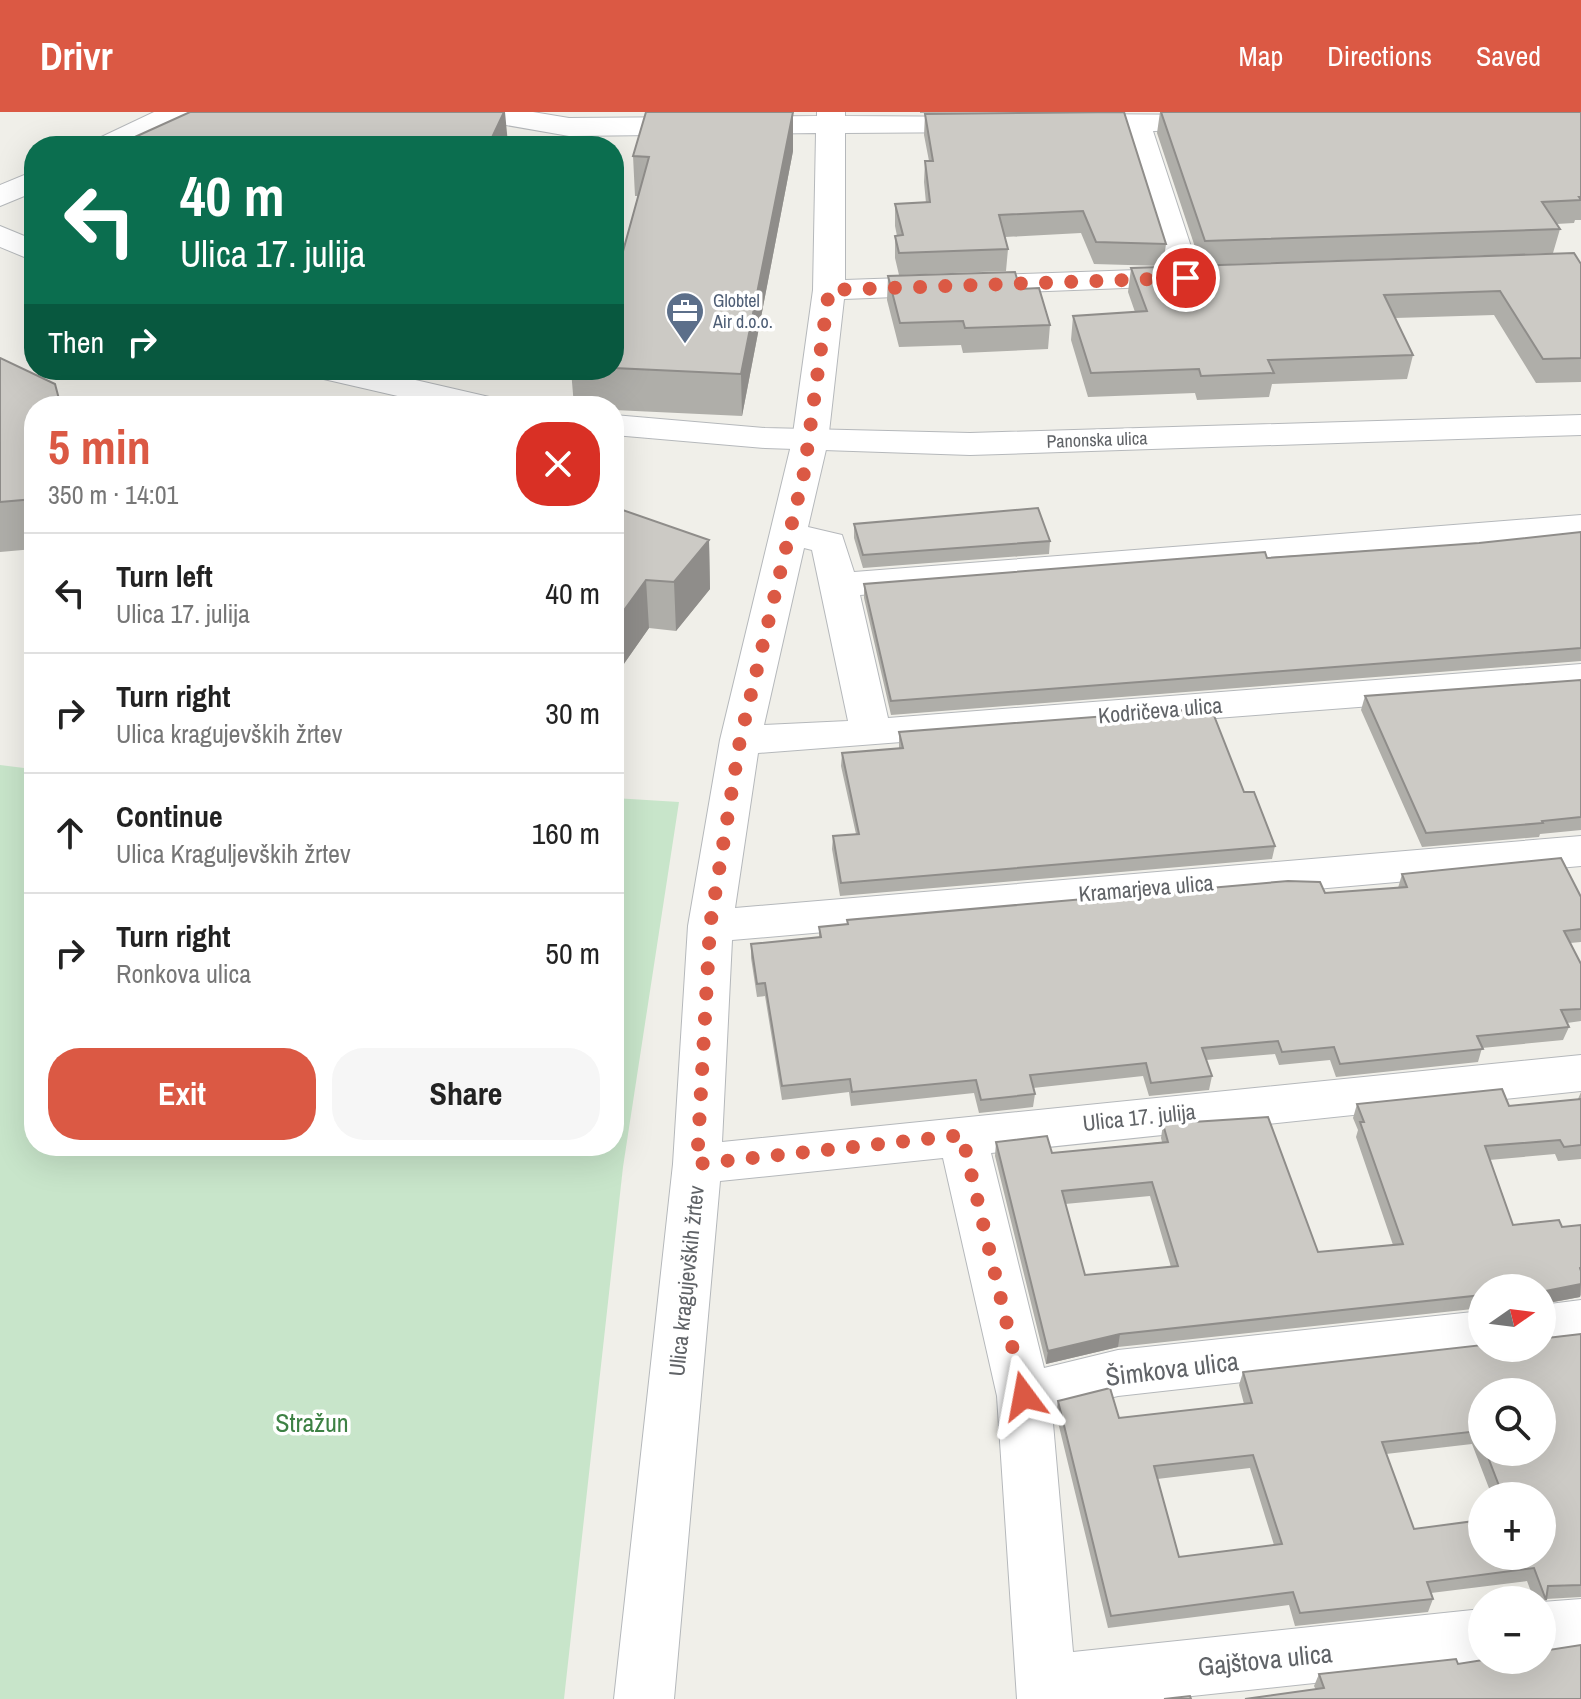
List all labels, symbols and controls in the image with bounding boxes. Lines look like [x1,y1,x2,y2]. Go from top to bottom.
text: Drivr [40,31,113,82]
text: Map [1239,37,1283,75]
text: Directions [1327,37,1432,75]
text: Saved [1476,37,1541,75]
text: 40 m [180,158,285,233]
icon: left [48,168,152,272]
text: Ulica 17. julija [180,230,365,278]
pin [1152,244,1220,312]
icon: arrive [1164,256,1208,300]
place label: Globtel Air d.o.o. [712,288,773,334]
office icon: Globtel Air d.o.o. [664,290,706,345]
icon: right [120,320,164,364]
text: Then [48,322,104,362]
text: 5 min [48,414,151,479]
button: close [516,422,600,506]
street label: Panonska ulica [1046,425,1148,454]
text: 350 m · 14:01 [48,477,178,512]
text: Turn left [116,556,213,596]
icon: left [48,571,92,615]
text: 40 m [545,573,600,613]
text: Ulica 17. julija [116,596,250,631]
text: Turn right [116,676,230,716]
street label: Kodričeva ulica [1097,690,1223,730]
icon: right [48,691,92,735]
text: 30 m [545,693,600,733]
text: Ulica kragujevških žrtev [116,716,342,751]
text: Continue [116,796,223,836]
icon: ahead [48,811,92,855]
text: 160 m [532,813,600,853]
text: Ulica Kraguljevških žrtev [116,836,351,871]
street label: Kramarjeva ulica [1077,867,1215,909]
text: Turn right [116,916,230,956]
icon: right [48,931,92,975]
text: 50 m [545,933,600,973]
text: Ronkova ulica [116,956,251,991]
button: Exit [48,1048,316,1140]
button: Share [332,1048,600,1140]
street label: Ulica 17. julija [1081,1096,1197,1138]
street label: Ulica kragujevških žrtev [661,1184,711,1378]
north arrow [1468,1274,1556,1362]
map controls [1468,1274,1556,1674]
street label: Šimkova ulica [1103,1343,1241,1394]
position arrow [982,1354,1066,1438]
button: search [1468,1378,1556,1466]
park label: Stražun [275,1405,349,1440]
button: + [1468,1482,1556,1570]
button: − [1468,1586,1556,1674]
street label: Gajštova ulica [1196,1635,1334,1684]

